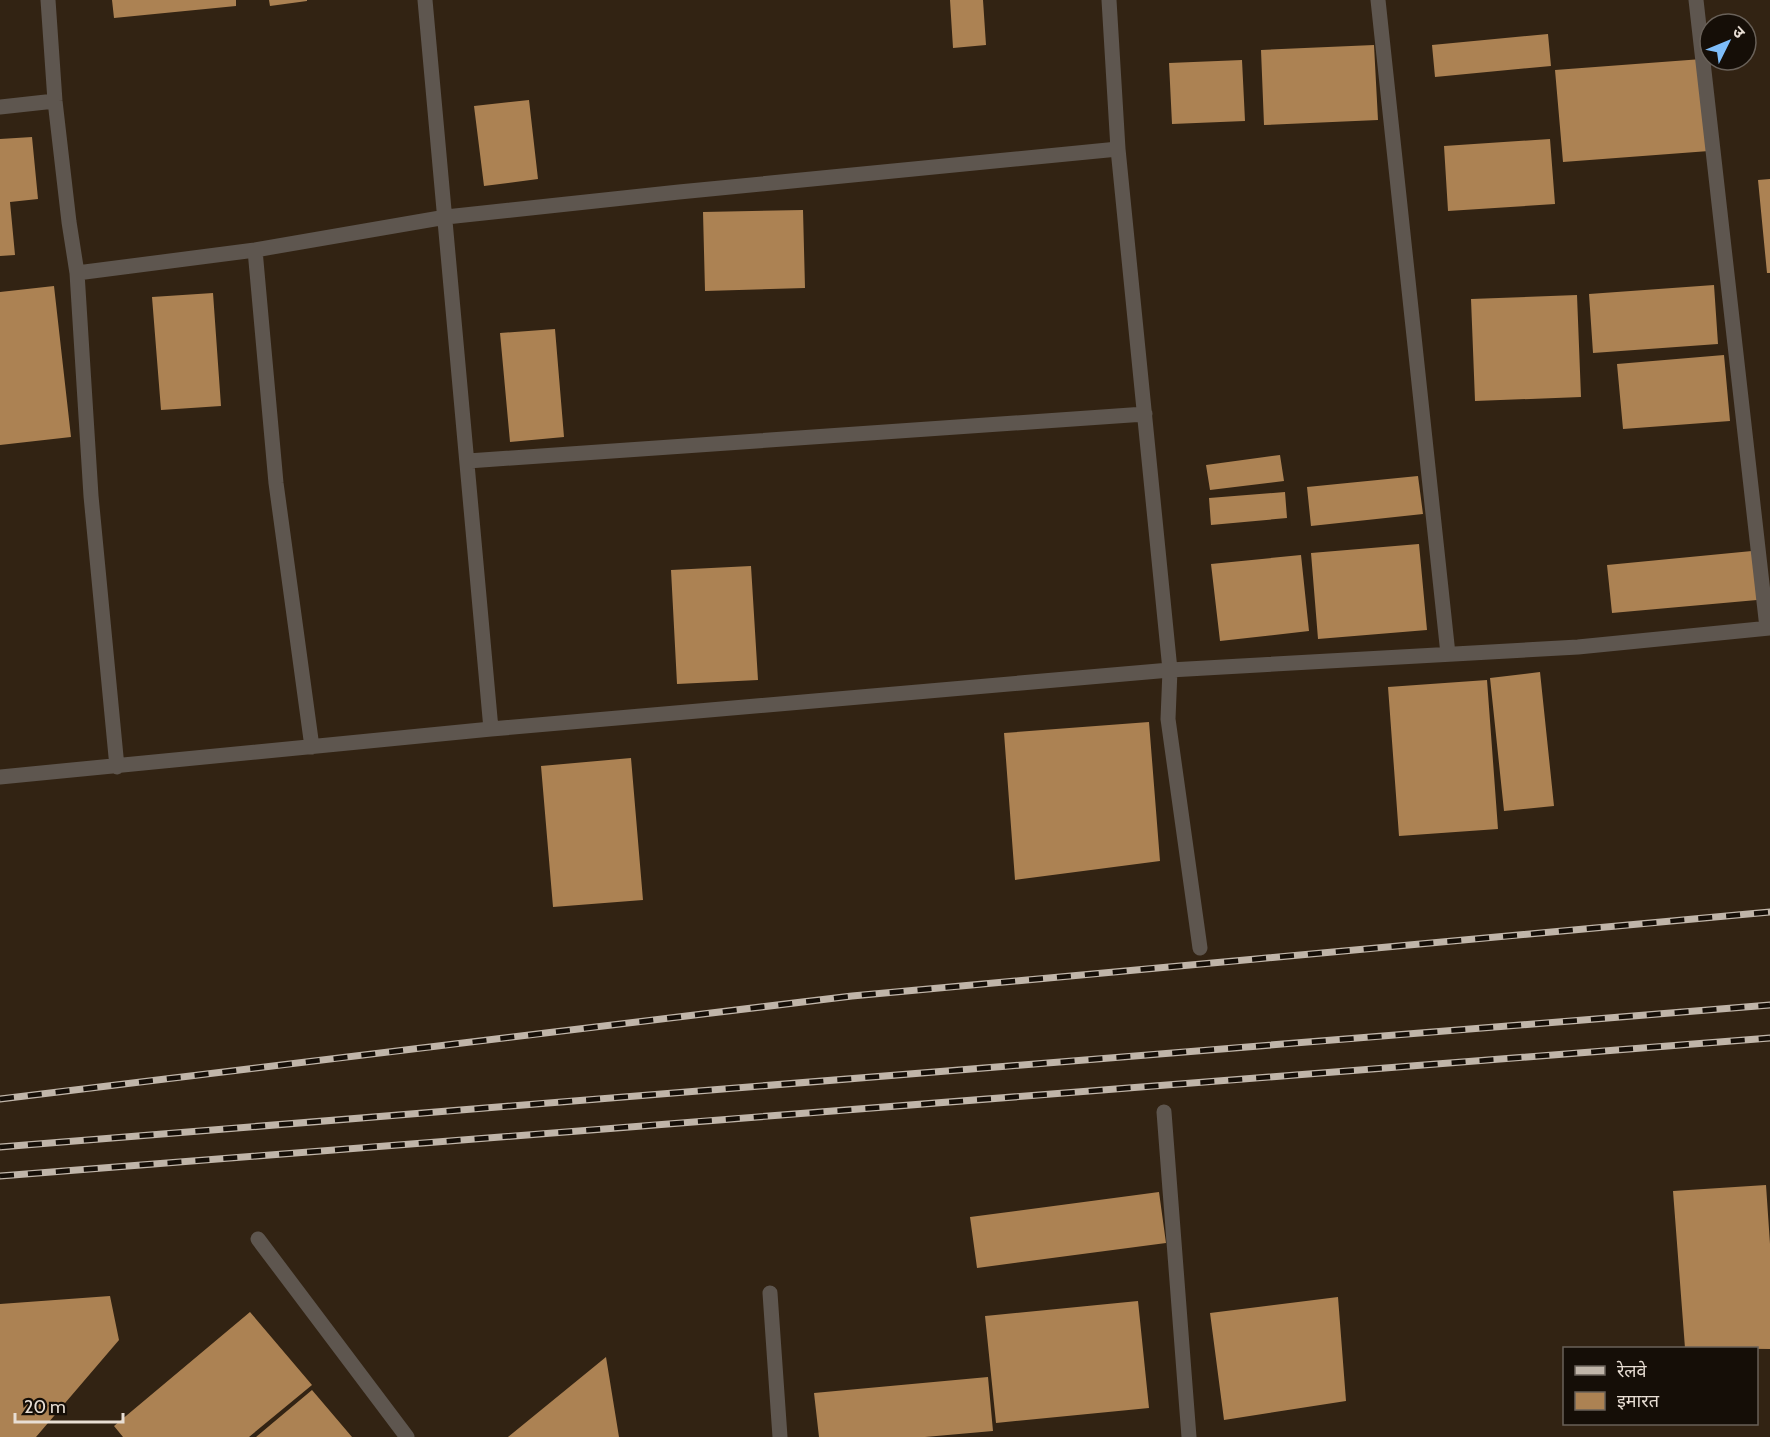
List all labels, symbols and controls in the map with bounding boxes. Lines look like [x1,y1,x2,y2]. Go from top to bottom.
north arrow [1698,12,1758,72]
text: उ [1728,22,1749,42]
legend [1563,1347,1758,1425]
text: रेलवे [1616,1360,1648,1382]
scale bar [15,1386,123,1424]
text: इमारत [1617,1390,1660,1412]
text: 20 m [24,1396,66,1418]

